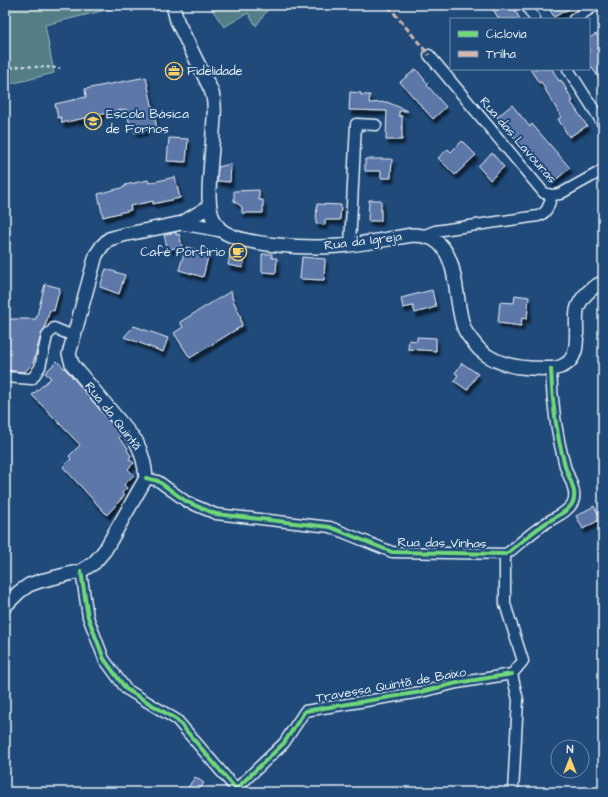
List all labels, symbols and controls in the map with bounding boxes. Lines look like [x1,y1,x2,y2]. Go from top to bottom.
legend [450,18,590,70]
text: Ciclovia [486,26,527,43]
text: Trilha [486,46,516,63]
office icon: Fidelidade [164,61,184,81]
place label: Fidelidade [187,62,243,80]
street label: Rua das Lavouras [475,93,561,188]
place label: Escola Básica de Fornos [106,105,189,138]
school or university icon: Escola Básica de Fornos [83,111,103,131]
street label: Rua da Igreja [323,227,403,256]
cafe icon: Café Porfirio [228,242,248,262]
place label: Café Porfirio [140,243,226,261]
street label: Rua da Quintã [81,378,146,454]
street label: Rua das Vinhas [397,533,487,553]
street label: Travessa Quintã de Baixo [315,663,468,707]
north arrow [550,739,590,779]
text: N [567,742,574,757]

